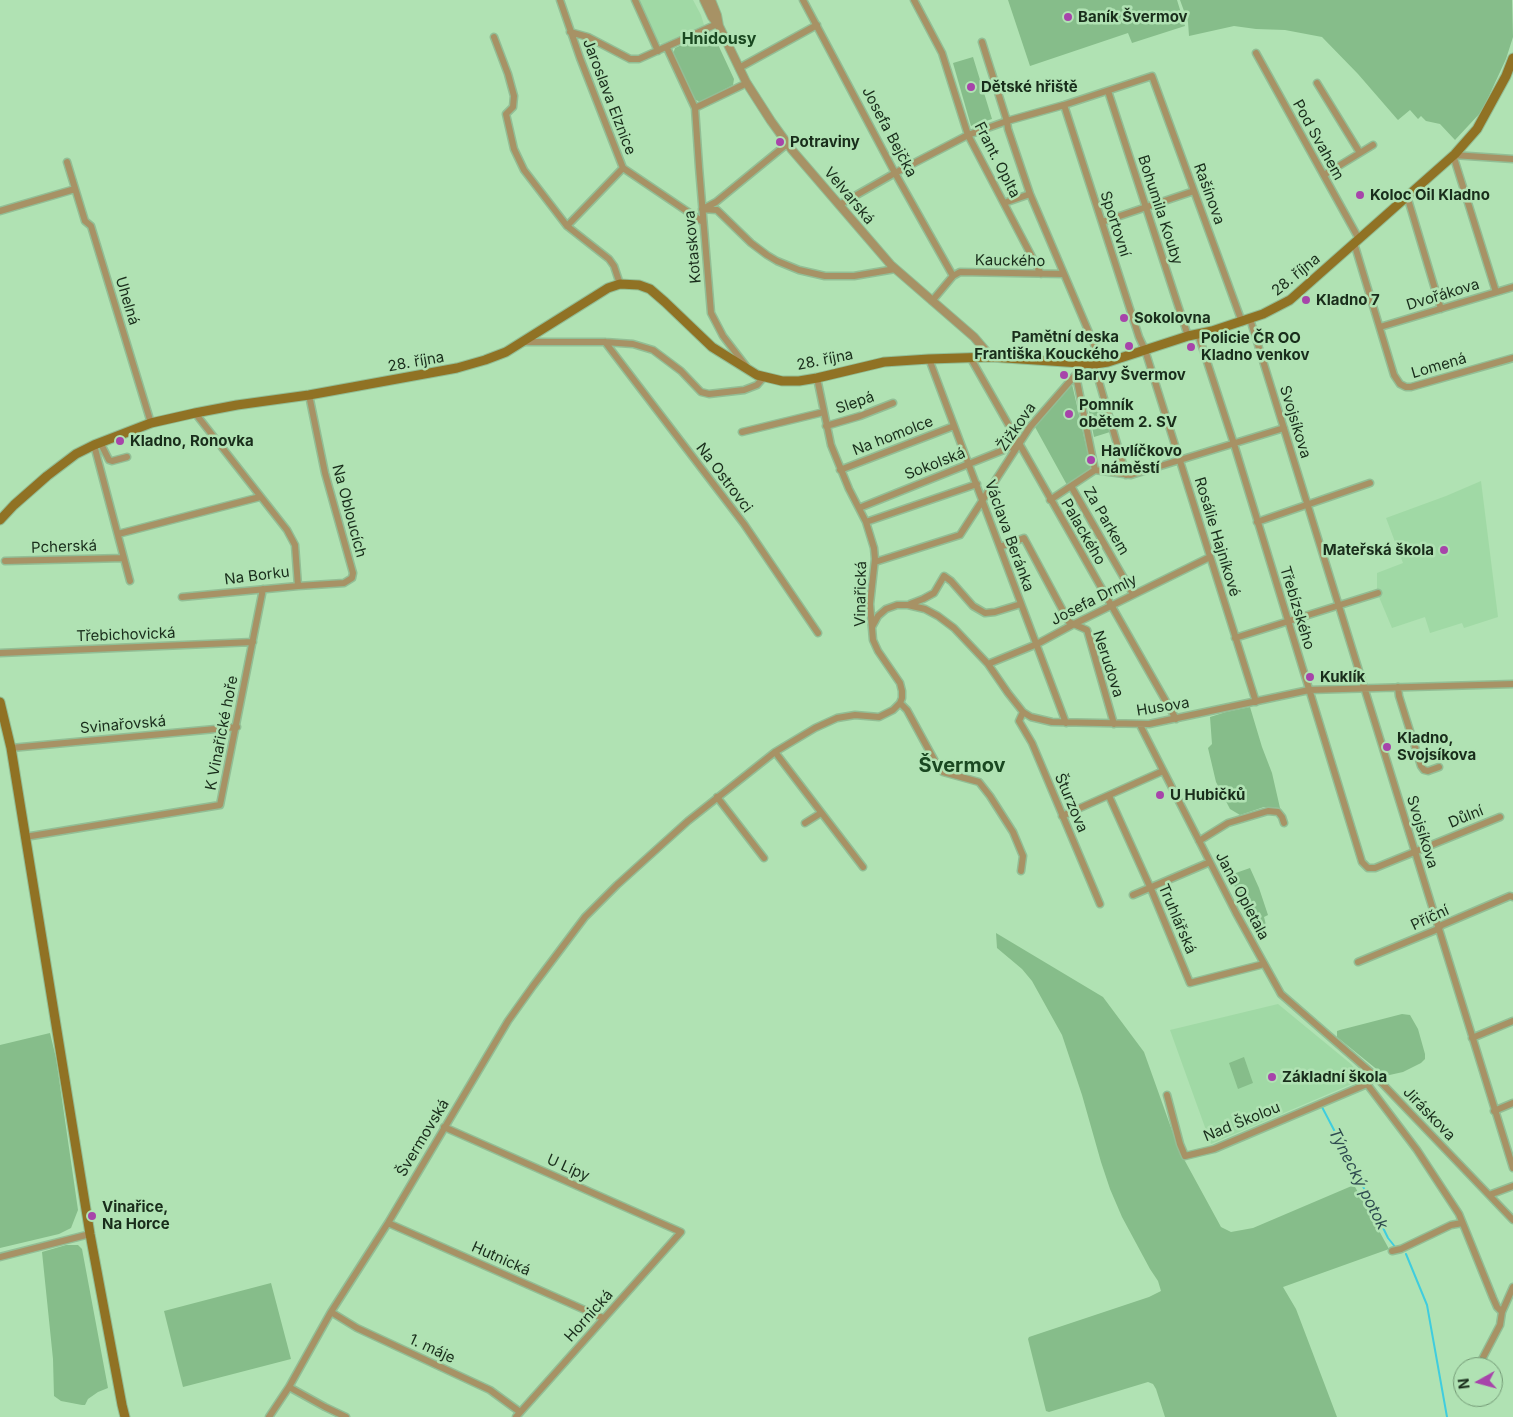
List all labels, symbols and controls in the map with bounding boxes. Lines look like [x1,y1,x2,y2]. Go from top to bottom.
place label: Baník Švermov [1078,8,1188,26]
marker: Baník Švermov [1062,11,1074,23]
district label: Hnidousy [682,29,756,49]
street label: Jaroslava Elznice [579,36,639,158]
place label: Dětské hřiště [981,78,1078,96]
marker: Dětské hřiště [965,81,977,93]
street label: Josefa Bejčka [858,84,920,180]
street label: Pod Svahem [1289,97,1347,183]
street label: Frant. Oplta [970,119,1024,201]
place label: Potraviny [790,133,860,151]
marker: Potraviny [774,136,786,148]
street label: Bohumila Kouby [1134,153,1186,267]
street label: Rašínova [1190,161,1228,227]
street label: Velvarská [820,164,878,228]
place label: Koloc Oil Kladno [1370,186,1490,204]
street label: Sportovní [1096,189,1134,259]
marker: Koloc Oil Kladno [1354,189,1366,201]
street label: Kotaskova [681,210,705,284]
street label: 28. října [1268,250,1324,300]
street label: Kauckého [975,251,1045,271]
street label: Uhelná [111,275,143,327]
street label: Dvořákova [1404,275,1482,315]
place label: Kladno 7 [1316,291,1380,309]
marker: Kladno 7 [1300,294,1312,306]
place label: Sokolovna [1134,309,1211,327]
marker: Sokolovna [1118,312,1130,324]
place label: Pamětní deska Františka Kouckého [974,328,1119,363]
place label: Policie ČR OO Kladno venkov [1201,329,1309,364]
marker: Pamětní deska Františka Kouckého [1123,340,1135,352]
marker: Policie ČR OO Kladno venkov [1185,341,1197,353]
street label: 28. října [795,346,855,374]
street label: 28. října [386,348,446,376]
street label: Lomená [1409,350,1469,382]
place label: Barvy Švermov [1074,366,1186,384]
marker: Barvy Švermov [1058,369,1070,381]
street label: Svojsíkova [1275,383,1315,461]
street label: Slepá [833,388,877,418]
place label: Pomník obětem 2. SV [1079,396,1177,431]
street label: Žižkova [994,399,1040,455]
marker: Pomník obětem 2. SV [1063,408,1075,420]
street label: Na homolce [850,412,936,460]
place label: Kladno, Ronovka [130,432,254,450]
marker: Kladno, Ronovka [114,435,126,447]
street label: Na Ostrovci [692,440,756,516]
place label: Havlíčkovo náměstí [1101,442,1182,477]
street label: Sokolská [902,444,968,484]
marker: Havlíčkovo náměstí [1085,454,1097,466]
street label: Na Obloucích [328,462,370,560]
street label: Rosálie Hajníkové [1190,475,1244,599]
street label: Václava Beránka [980,478,1038,594]
street label: Za Parkem [1079,484,1133,558]
street label: Palackého [1057,496,1109,568]
street label: Pcherská [31,537,97,557]
place label: Mateřská škola [1323,541,1434,559]
marker: Mateřská škola [1438,544,1450,556]
street label: Vinařická [851,561,871,627]
street label: Na Borku [223,563,291,589]
street label: Třebízského [1276,564,1318,652]
street label: Josefa Drmly [1048,571,1140,629]
street label: Třebichovická [76,624,176,646]
street label: Nerudova [1089,628,1127,700]
place label: Kuklík [1320,668,1365,686]
marker: Kuklík [1304,671,1316,683]
street label: K Vinařické hoře [202,674,242,792]
street label: Husova [1135,694,1191,720]
street label: Svinařovská [79,712,167,738]
place label: Kladno, Svojsíkova [1397,729,1476,764]
marker: Kladno, Svojsíkova [1381,741,1393,753]
district label: Švermov [918,754,1006,778]
street label: Šturzova [1050,771,1092,835]
place label: U Hubičků [1170,786,1245,804]
marker: U Hubičků [1154,789,1166,801]
street label: Svojsíkova [1402,793,1442,871]
street label: Důlní [1446,802,1486,832]
street label: Jana Opletala [1211,849,1273,943]
street label: Truhlářská [1154,881,1200,957]
street label: Příční [1408,901,1452,935]
place label: Základní škola [1282,1068,1387,1086]
marker: Základní škola [1266,1071,1278,1083]
street label: Jiráskova [1399,1083,1459,1145]
street label: Švermovská [393,1096,453,1180]
street label: Nad Školou [1201,1098,1283,1146]
water label: Týnecký potok [1324,1125,1392,1233]
street label: U Lípy [544,1151,592,1185]
place label: Vinařice, Na Horce [102,1198,170,1233]
marker: Vinařice, Na Horce [86,1210,98,1222]
street label: Hutnická [469,1238,533,1280]
street label: Hornická [561,1286,617,1346]
street label: 1. máje [406,1331,458,1367]
north arrow [1453,1357,1503,1407]
text: N [1455,1377,1473,1390]

